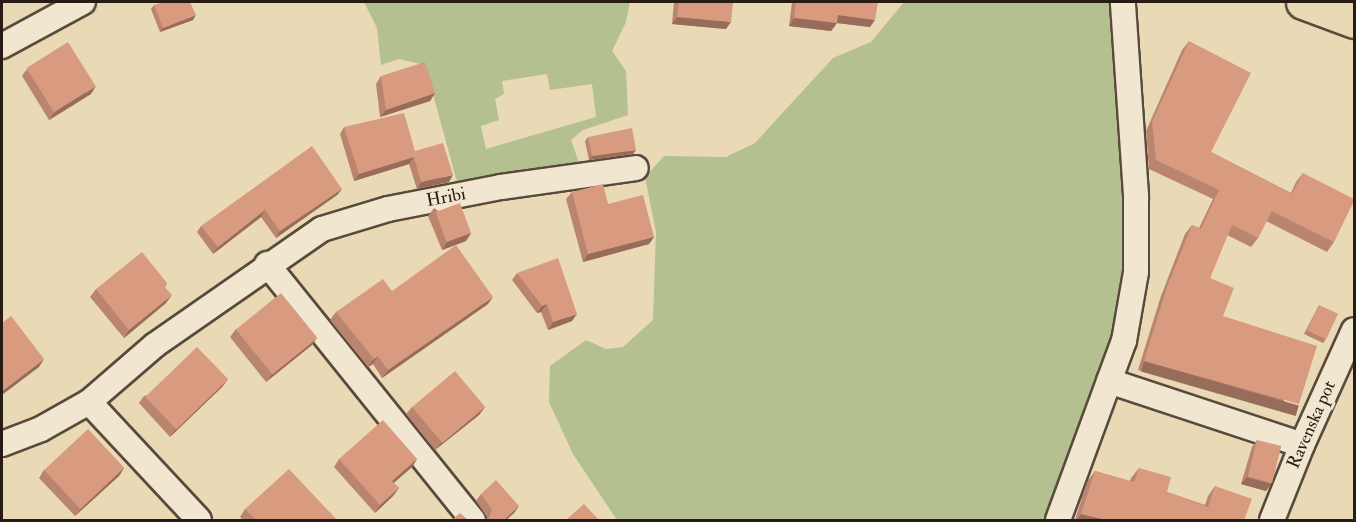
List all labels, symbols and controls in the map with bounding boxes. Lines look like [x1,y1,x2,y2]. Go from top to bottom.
street label: Hribi [424,184,468,212]
street label: Ravenska pot [1283,378,1341,472]

